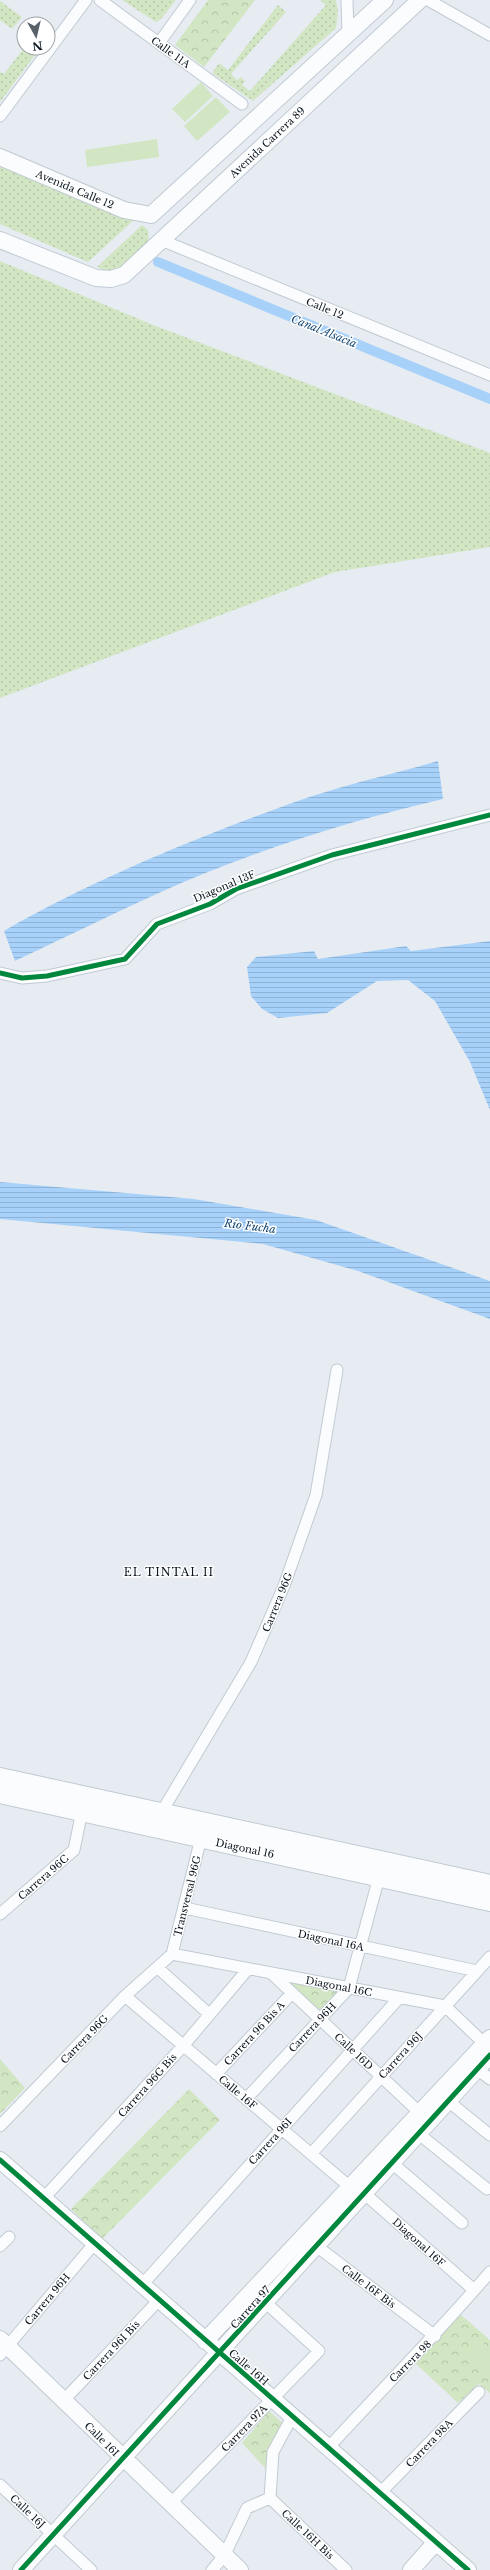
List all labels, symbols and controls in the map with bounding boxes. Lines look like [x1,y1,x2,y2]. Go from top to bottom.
north arrow [16,16,56,56]
street label: Calle 11A [149,34,193,71]
text: N [31,38,43,54]
street label: Avenida Carrera 89 [226,104,308,181]
street label: Avenida Calle 12 [33,167,116,212]
street label: Calle 12 [304,295,345,322]
water label: Canal Alsacia [289,311,359,351]
street label: Diagonal 13F [191,867,257,905]
water label: Río Fucha [222,1216,277,1236]
district label: EL TINTAL II [124,1565,214,1579]
street label: Carrera 96G [260,1570,295,1634]
street label: Diagonal 16 [214,1836,275,1861]
street label: Carrera 96C [15,1852,71,1903]
street label: Transversal 96G [171,1854,204,1938]
street label: Diagonal 16A [297,1927,365,1954]
street label: Diagonal 16C [304,1974,373,1999]
street label: Carrera 96 Bis A [221,1998,288,2068]
street label: Carrera 96H [286,2000,339,2055]
street label: Carrera 96G [58,2012,111,2067]
street label: Carrera 96J [376,2029,425,2081]
street label: Calle 16D [332,2030,376,2073]
street label: Carrera 96G Bis [115,2050,180,2120]
street label: Calle 16F [216,2073,260,2112]
street label: Carrera 96I [246,2115,295,2168]
street label: Diagonal 16F [390,2215,448,2270]
street label: Calle 16F Bis [339,2262,399,2311]
street label: Carrera 96H [22,2271,73,2328]
street label: Carrera 97 [228,2282,274,2331]
street label: Carrera 96I Bis [80,2317,143,2383]
street label: Carrera 98 [387,2338,434,2385]
street label: Calle 16H [226,2346,271,2388]
street label: Carrera 97A [219,2402,270,2455]
street label: Carrera 98A [403,2416,456,2470]
street label: Calle 16I [82,2419,122,2459]
street label: Calle 16J [7,2492,48,2531]
street label: Calle 16H Bis [279,2507,337,2562]

